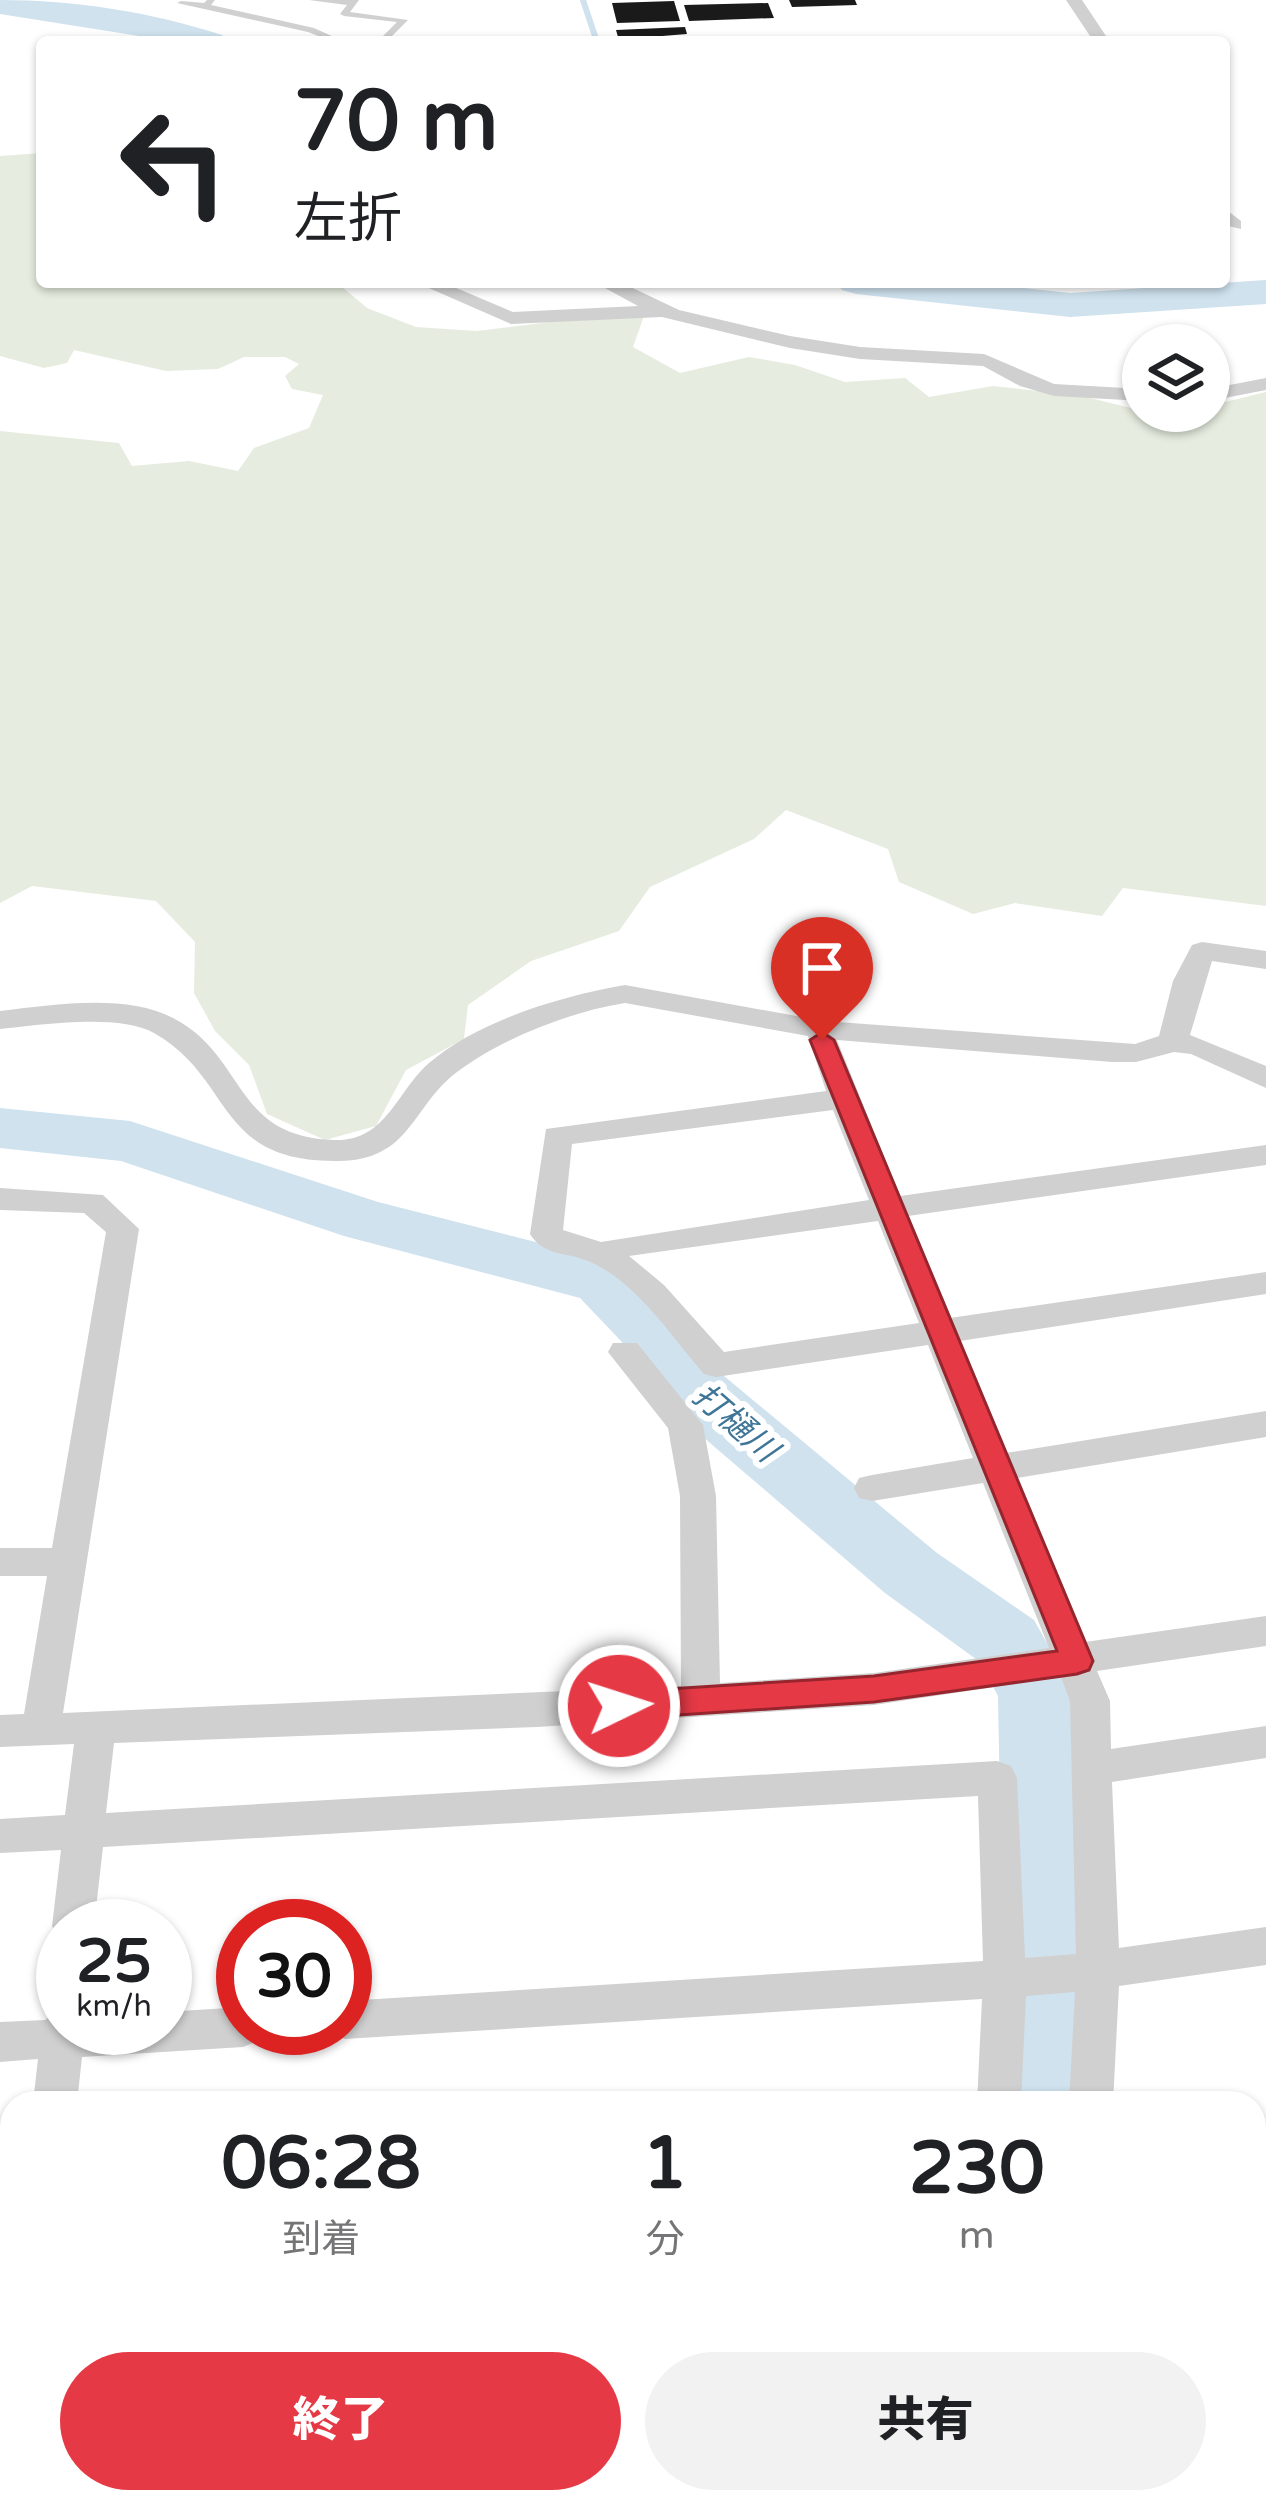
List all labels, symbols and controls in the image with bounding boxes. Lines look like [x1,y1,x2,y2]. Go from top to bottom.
text: 70 m [294,72,498,173]
icon: left [96,84,252,240]
text: 左折 [294,187,402,252]
map controls [1122,324,1230,432]
button: layers [1122,324,1230,432]
pin [771,917,873,1040]
icon: arrive [789,935,855,1001]
water label: 打樋川 [685,1376,787,1472]
position arrow [556,1643,682,1769]
speed limit sign: 30 [216,1899,372,2055]
text: 25 [76,1926,152,1998]
text: km/h [76,1988,152,2025]
text: 06:28 [221,2121,421,2208]
text: 1 [642,2121,688,2208]
text: 230 [909,2126,1045,2213]
text: m [959,2212,995,2259]
text: 到着 [282,2216,360,2263]
text: 分 [645,2216,684,2263]
button: 終了 [60,2352,621,2490]
button: 共有 [645,2352,1206,2490]

